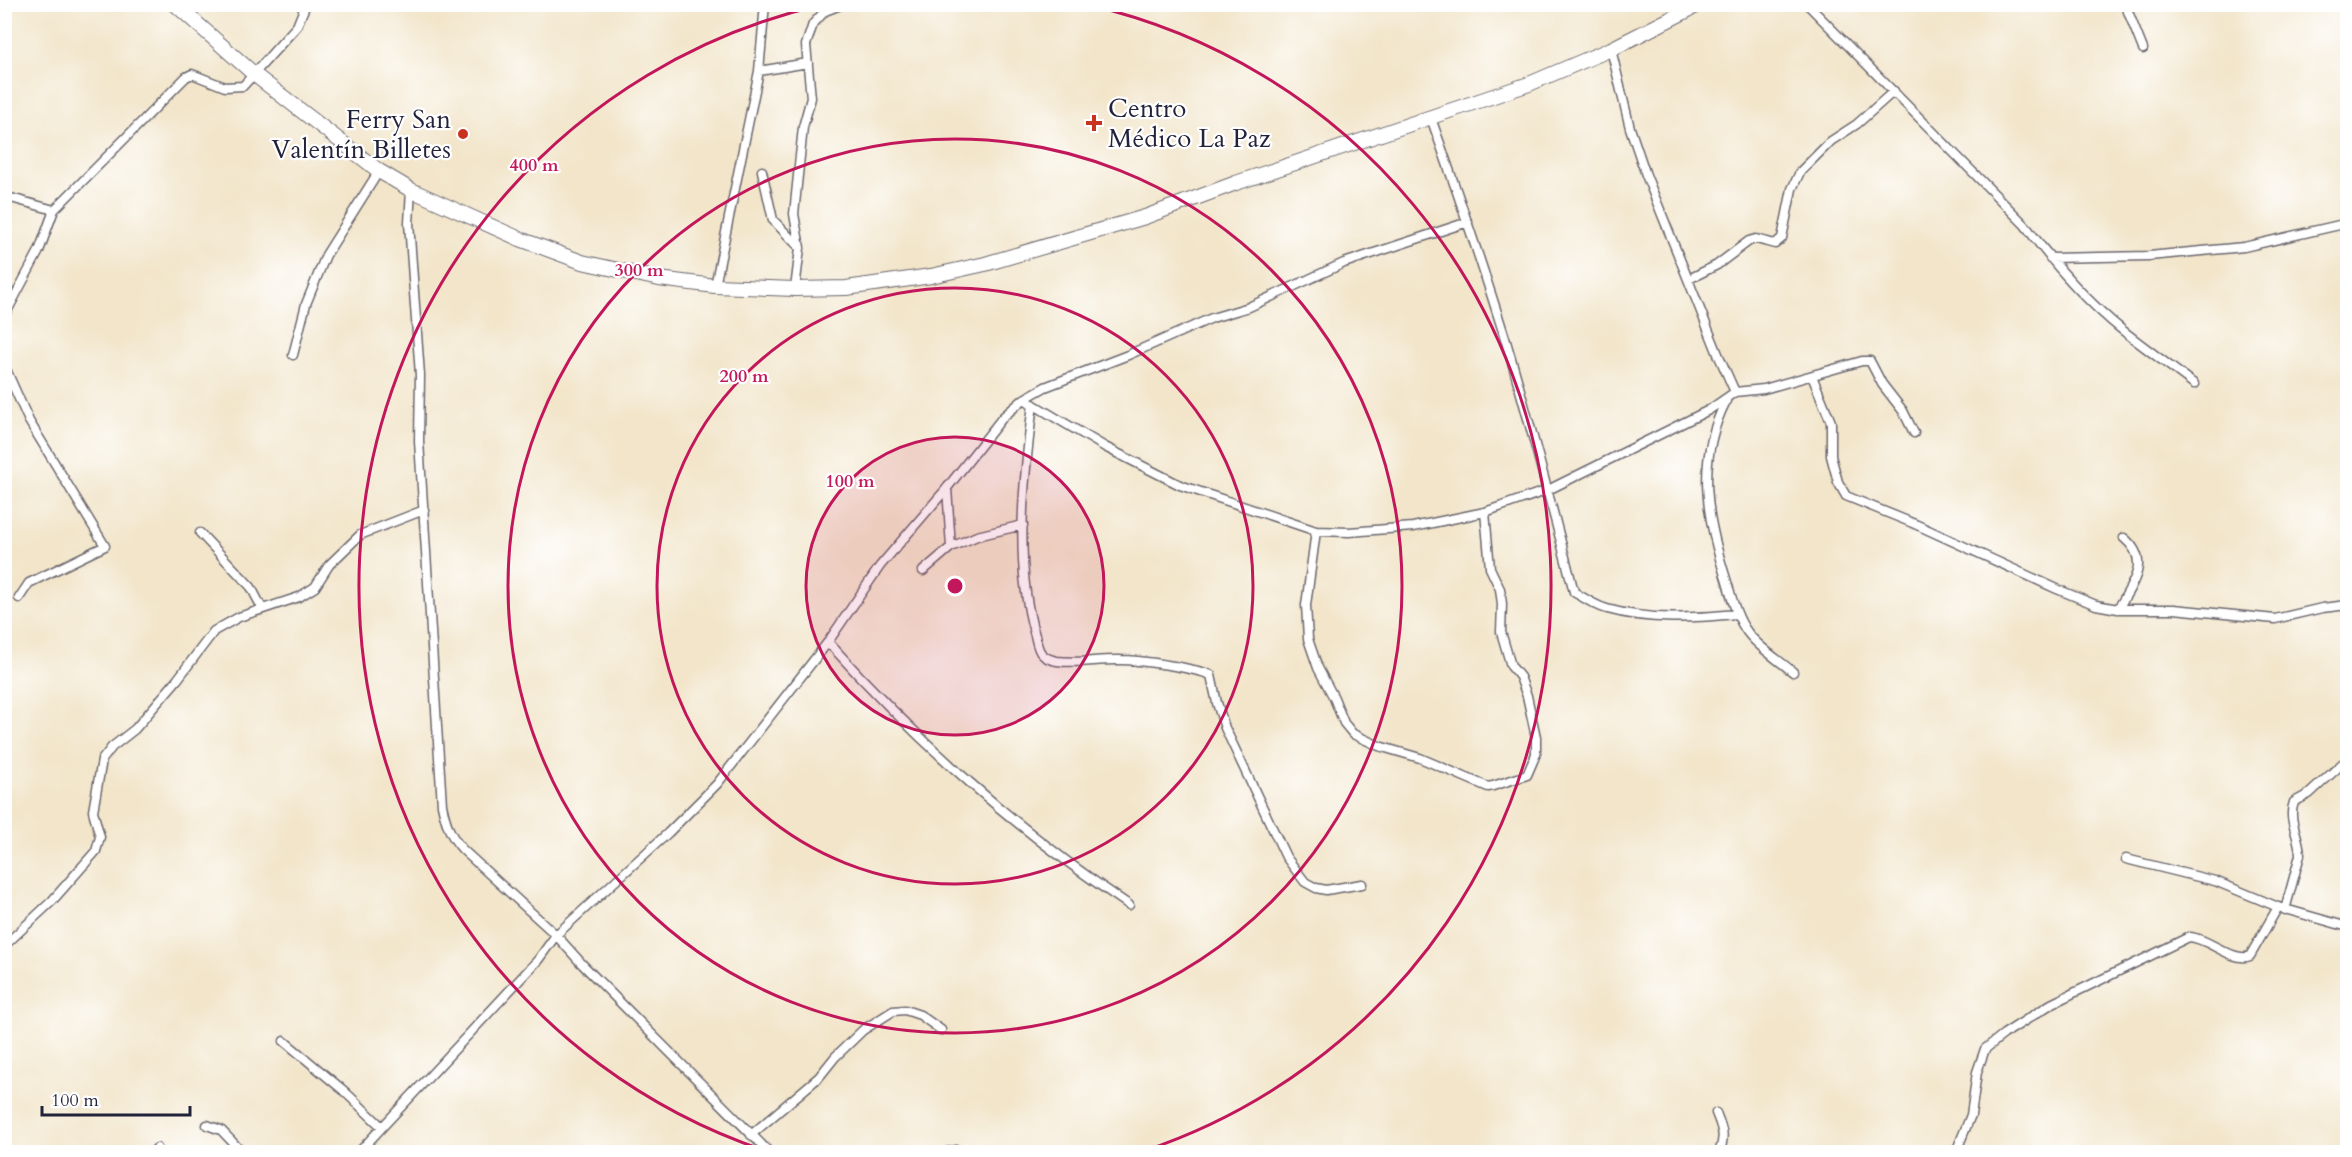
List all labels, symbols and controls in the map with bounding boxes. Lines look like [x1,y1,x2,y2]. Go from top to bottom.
place label: Centro Médico La Paz [1108,91,1271,156]
place label: Ferry San Valentín Billetes [271,102,451,167]
marker: Centro Médico La Paz [1085,114,1103,132]
marker: Ferry San Valentín Billetes [456,127,470,141]
text: 400 m [509,153,559,178]
text: 300 m [614,258,664,283]
text: 200 m [719,364,769,389]
text: 100 m [825,469,875,494]
centre of rings [945,576,965,596]
scale bar [42,1079,190,1117]
text: 100 m [51,1088,99,1113]

